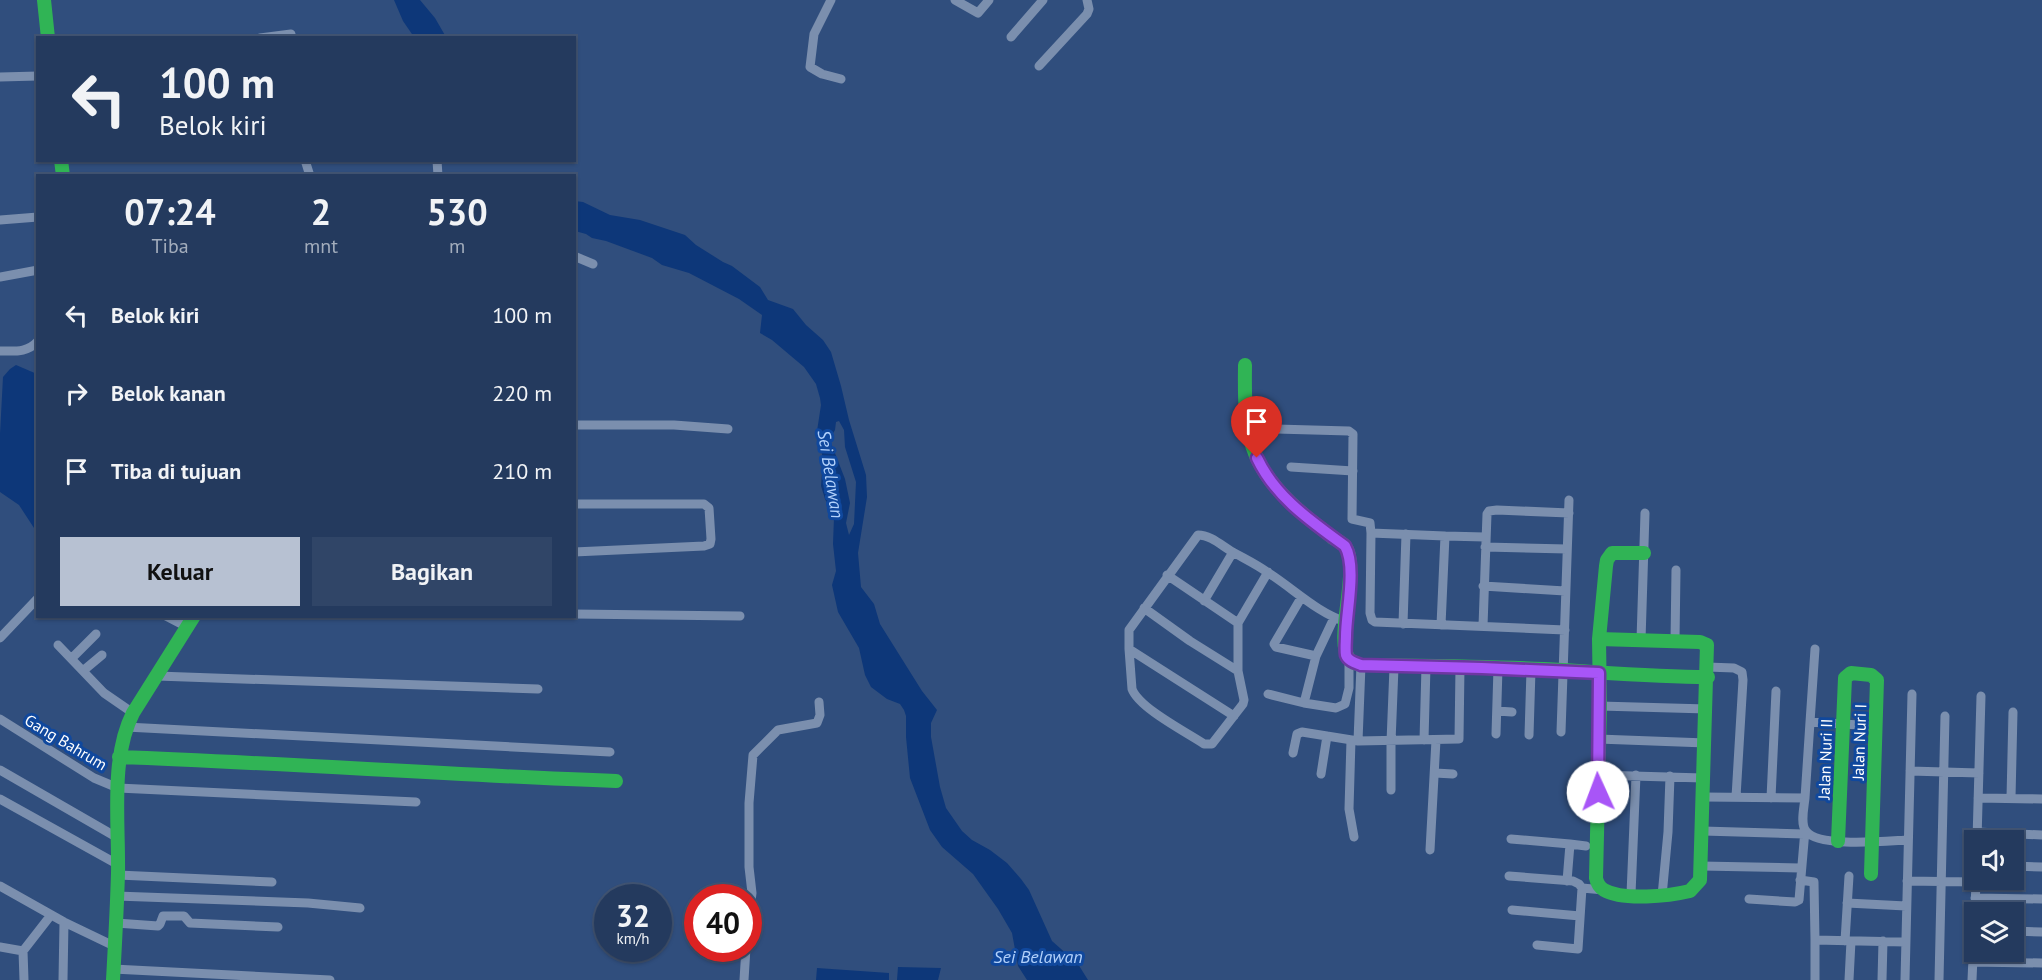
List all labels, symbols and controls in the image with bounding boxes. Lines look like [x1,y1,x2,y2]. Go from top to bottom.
text: 100 m [159,55,275,110]
icon: left [60,60,138,138]
text: Belok kiri [159,108,267,142]
text: 07:24 [124,188,216,235]
text: 2 [311,188,331,235]
text: 530 [426,188,488,235]
text: Tiba [151,233,189,259]
text: mnt [304,233,338,259]
text: m [449,233,465,259]
icon: left [60,299,93,332]
text: Belok kiri [111,301,200,329]
text: 100 m [492,301,552,329]
icon: right [60,377,93,410]
text: Belok kanan [111,379,226,407]
text: 220 m [492,379,552,407]
pin [1231,396,1282,458]
icon: arrive [1240,405,1273,438]
water label: Sei Belawan [813,428,849,520]
icon: arrive [60,455,93,488]
text: Tiba di tujuan [111,457,241,485]
text: 210 m [492,457,552,485]
button: Keluar [60,537,300,606]
button: Bagikan [312,537,552,606]
street label: Jalan Nuri I [1848,704,1870,781]
street label: Gang Bahrum [21,710,111,774]
street label: Jalan Nuri II [1814,718,1836,801]
position arrow [1566,760,1630,824]
map controls [1964,830,2024,962]
button: sound [1964,830,2024,890]
speed limit sign: 40 [684,884,762,962]
text: 32 [616,896,650,935]
button: layers [1964,902,2024,962]
text: km/h [617,929,649,948]
water label: Sei Belawan [993,945,1083,968]

